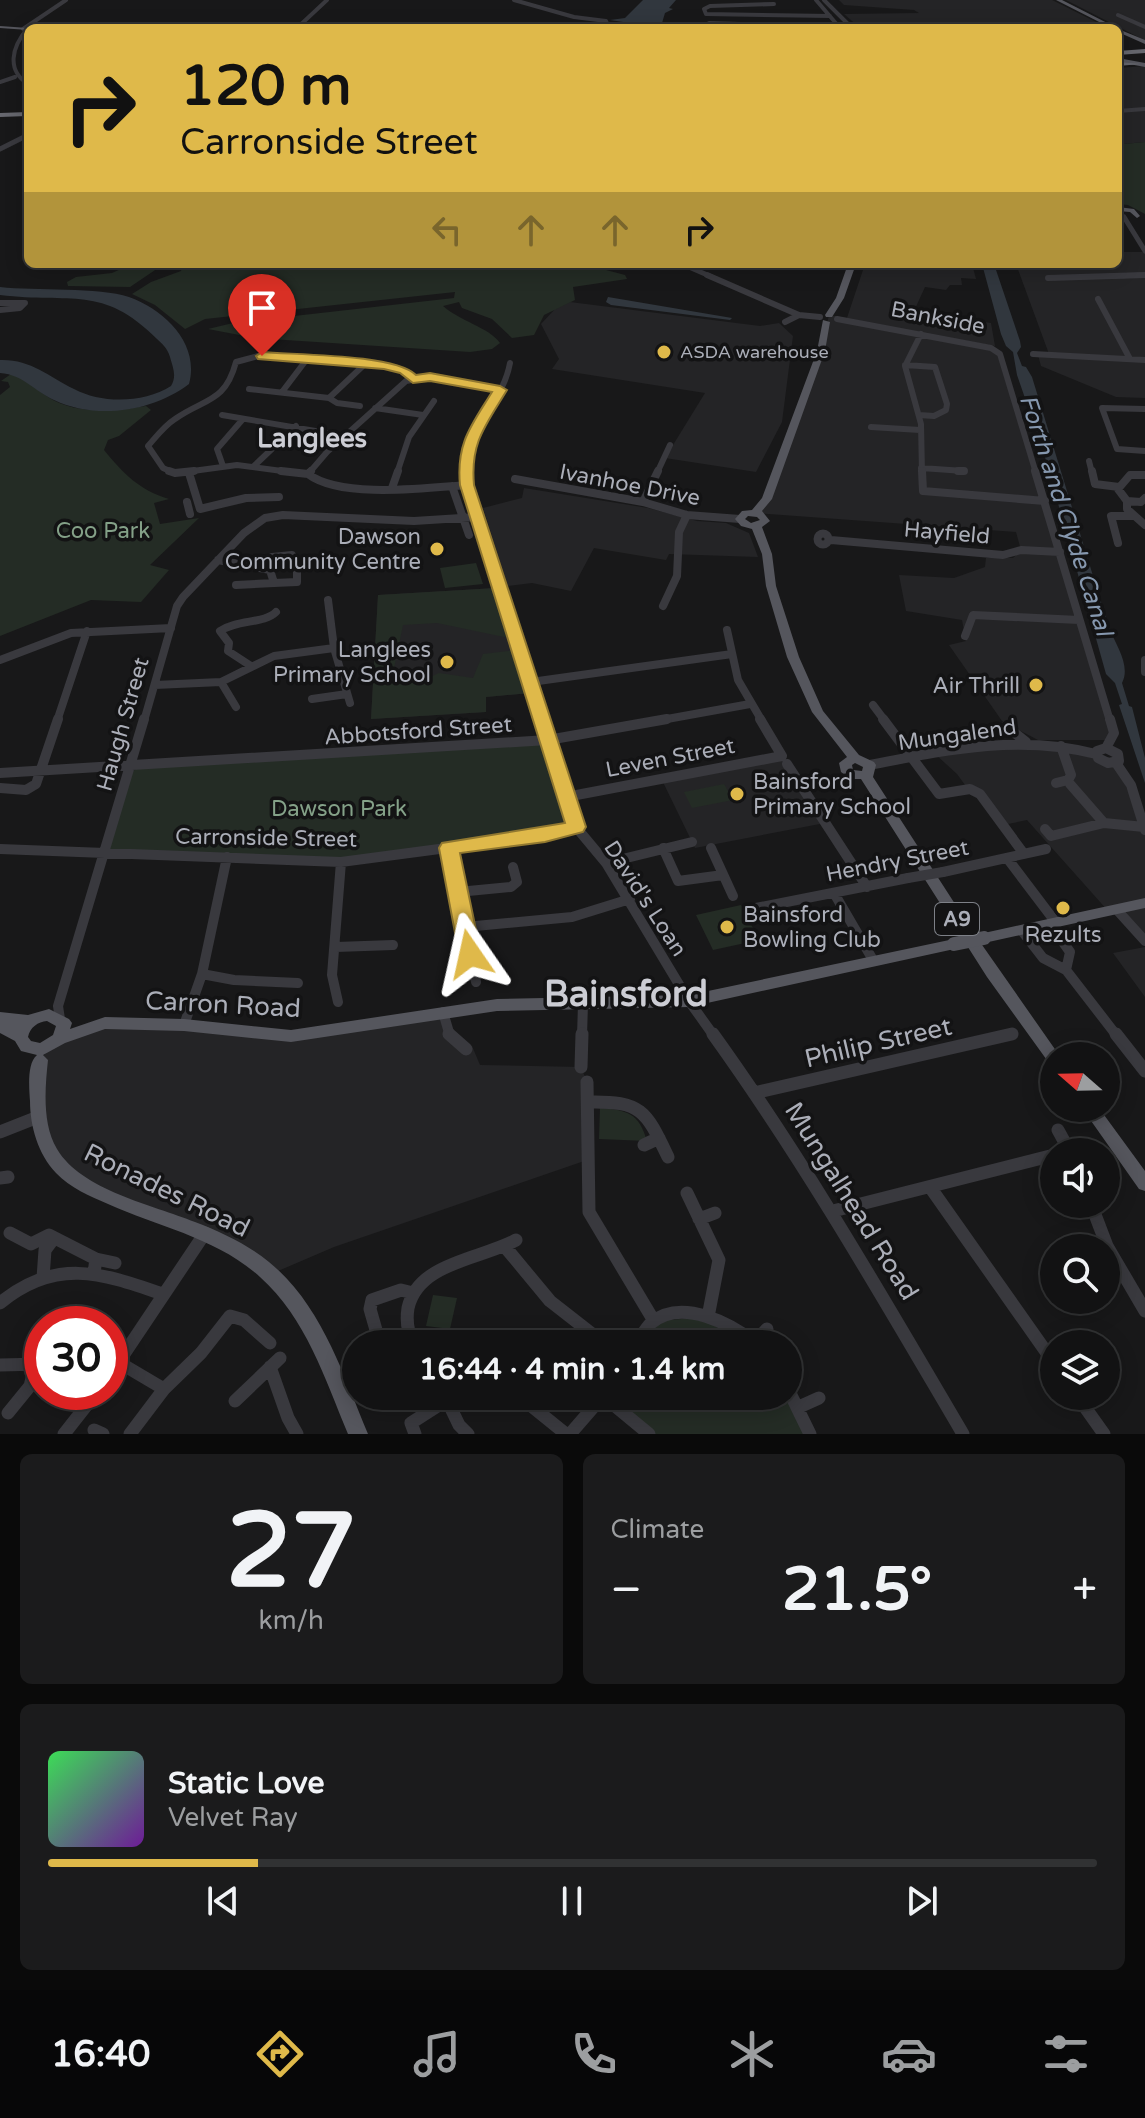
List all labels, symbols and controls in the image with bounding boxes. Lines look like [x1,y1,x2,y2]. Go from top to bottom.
text: 120 m [180,53,351,120]
icon: right [48,56,152,160]
text: Carronside Street [180,121,478,164]
icon: left [425,208,469,252]
icon: ahead [509,208,553,252]
icon: ahead [593,208,637,252]
icon: right [677,208,721,252]
pin [228,274,296,356]
icon: arrive [240,286,284,330]
street label: Bankside [889,296,987,340]
place label: ASDA warehouse [680,341,829,363]
marker: ASDA warehouse [655,343,673,361]
water label: Forth and Clyde Canal [1013,391,1119,642]
district label: Langlees [257,423,367,454]
street label: Ivanhoe Drive [557,459,702,511]
street label: Hayfield [903,516,991,550]
park label: Coo Park [56,518,150,544]
place label: Dawson Community Centre [225,524,421,575]
marker: Dawson Community Centre [428,540,446,558]
place label: Langlees Primary School [273,637,431,688]
marker: Langlees Primary School [438,653,456,671]
street label: Haugh Street [91,654,155,794]
place label: Air Thrill [933,673,1020,699]
marker: Air Thrill [1027,676,1045,694]
street label: Abbotsford Street [323,711,513,751]
street label: Mungalend [896,714,1018,756]
street label: Leven Street [603,733,737,783]
place label: Bainsford Primary School [753,769,911,820]
marker: Bainsford Primary School [728,785,746,803]
park label: Dawson Park [271,796,407,822]
street label: Carronside Street [175,823,357,853]
street label: Hendry Street [824,834,971,888]
street label: David's Loan [598,836,692,961]
marker: Rezults [1054,899,1072,917]
place label: Bainsford Bowling Club [743,902,881,953]
road number: A9 [935,903,979,935]
position arrow [428,912,512,996]
marker: Bainsford Bowling Club [718,918,736,936]
place label: Rezults [1025,922,1101,948]
district label: Bainsford [544,973,708,1016]
street label: Carron Road [144,985,302,1024]
street label: Philip Street [802,1010,955,1074]
north arrow [1040,1042,1120,1122]
map controls [1040,1042,1120,1410]
street label: Mungalhead Road [778,1097,925,1306]
street label: Ronades Road [79,1137,255,1244]
button: sound [1040,1138,1120,1218]
button: search [1040,1234,1120,1314]
speed limit sign: 30 [24,1306,128,1410]
button: layers [1040,1330,1120,1410]
text: 16:44 · 4 min · 1.4 km [419,1351,725,1388]
text: 27 [226,1490,357,1615]
text: Climate [611,1514,704,1545]
text: 21.5° [782,1554,932,1626]
text: − [611,1564,642,1617]
text: + [1072,1564,1097,1617]
text: km/h [259,1605,324,1636]
text: Static Love [168,1765,324,1802]
text: Velvet Ray [168,1802,298,1833]
icon: previous [201,1879,245,1923]
icon: pause [550,1879,594,1923]
icon: next [900,1879,944,1923]
icon: directions [252,2026,308,2082]
icon: music [409,2026,465,2082]
icon: phone [566,2026,622,2082]
icon: climate [724,2026,780,2082]
icon: car [881,2026,937,2082]
icon: filters [1038,2026,1094,2082]
text: 16:40 [51,2033,150,2076]

